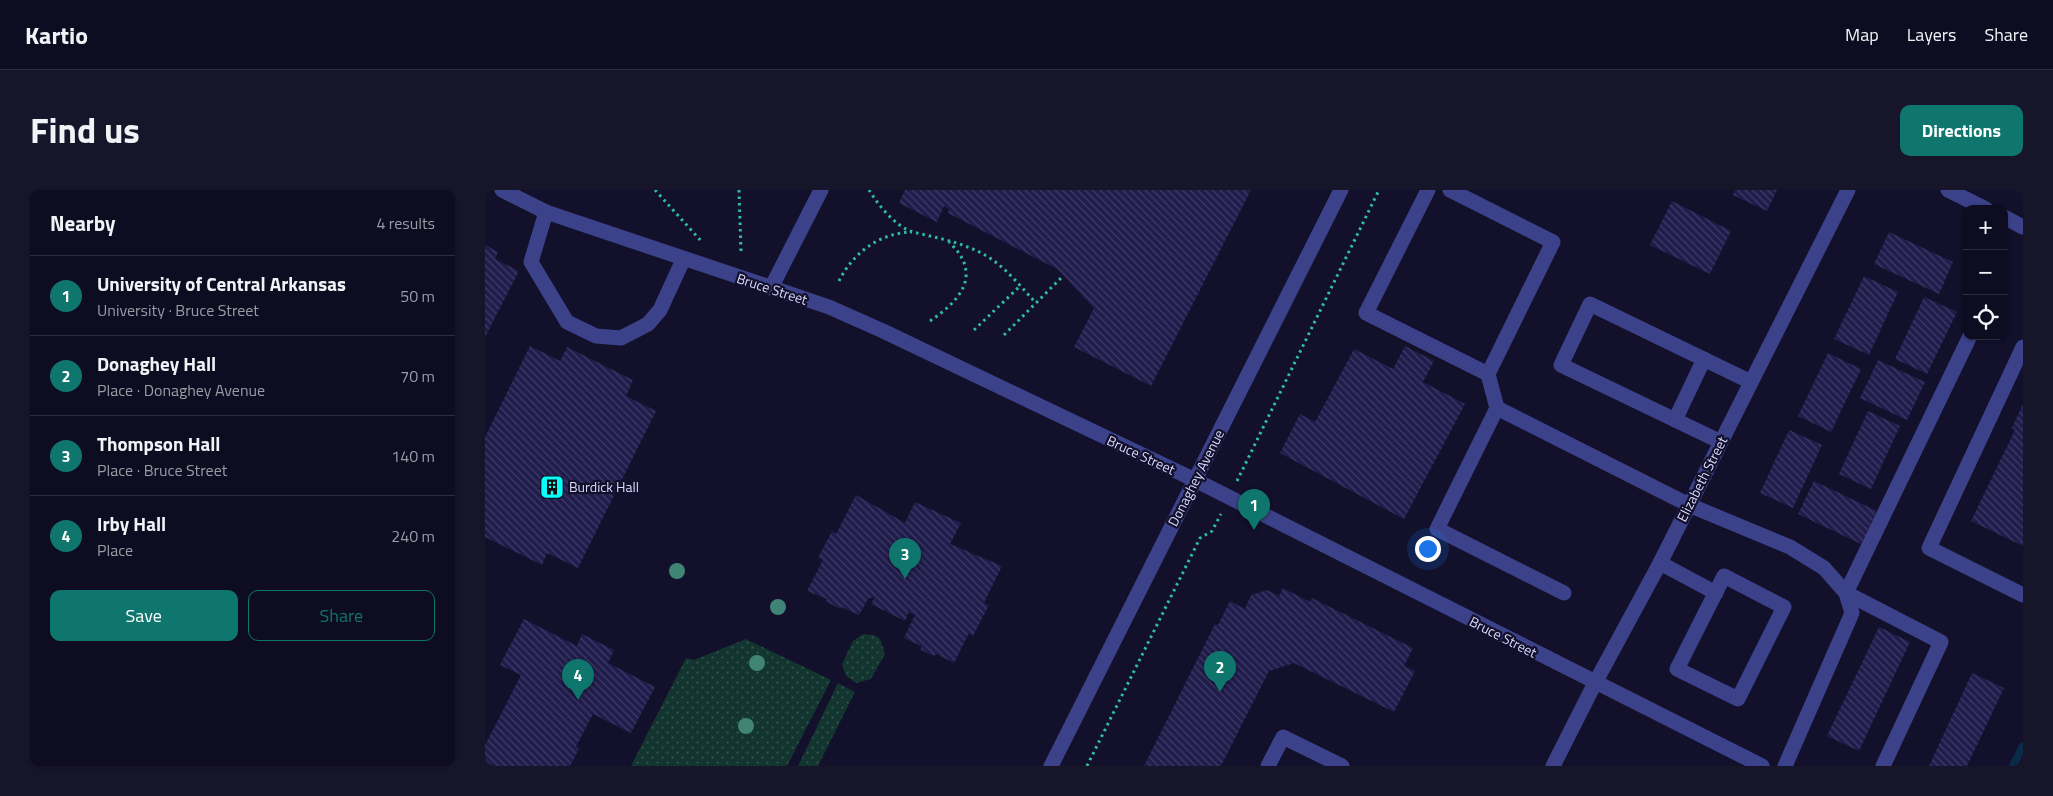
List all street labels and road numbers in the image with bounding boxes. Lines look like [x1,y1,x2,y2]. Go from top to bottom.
street label: Bruce Street [734,267,810,310]
street label: Donaghey Avenue [1162,426,1229,530]
street label: Bruce Street [1104,430,1179,480]
street label: Elizabeth Street [1671,432,1732,525]
street label: Bruce Street [1466,611,1541,663]

